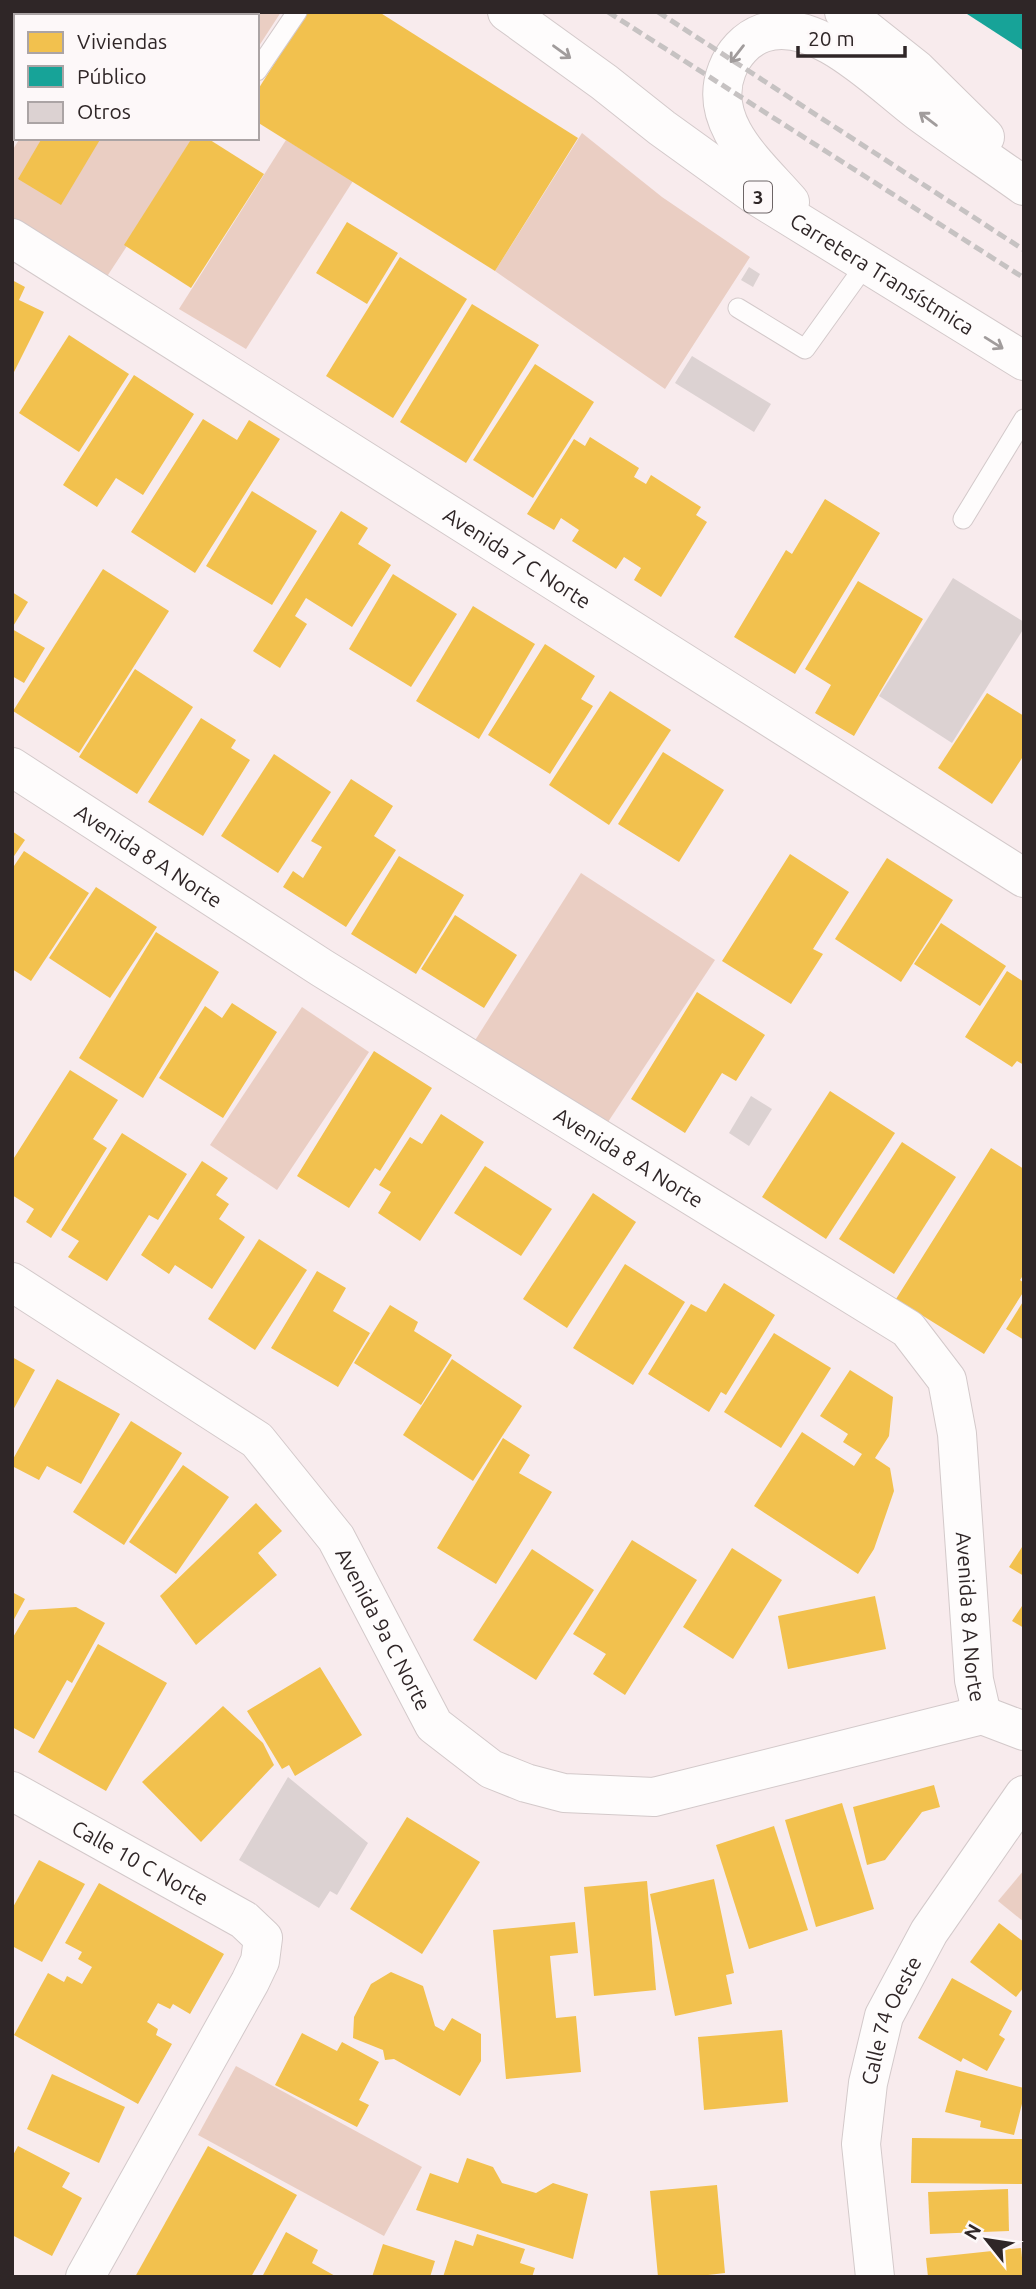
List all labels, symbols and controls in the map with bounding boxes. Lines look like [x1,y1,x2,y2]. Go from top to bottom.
legend [14,14,259,140]
scale bar [798,14,905,58]
text: 20 m [808,26,855,50]
text: Viviendas [77,29,167,53]
one-way arrow [729,44,744,63]
one-way arrow [552,45,571,59]
text: Público [77,64,146,88]
text: Otros [77,99,131,123]
one-way arrow [919,111,938,126]
road number: 3 [744,182,772,212]
street label: Carretera Transístmica [786,208,979,339]
one-way arrow [984,336,1004,350]
street label: Avenida 7 C Norte [439,502,596,613]
street label: Avenida 8 A Norte [71,799,227,912]
street label: Avenida 8 A Norte [550,1102,708,1212]
street label: Avenida 8 A Norte [952,1531,991,1704]
street label: Avenida 9a C Norte [331,1543,436,1714]
street label: Calle 10 C Norte [68,1815,213,1910]
street label: Calle 74 Oeste [856,1952,926,2087]
north arrow [952,2205,1022,2275]
text: N [959,2220,985,2243]

